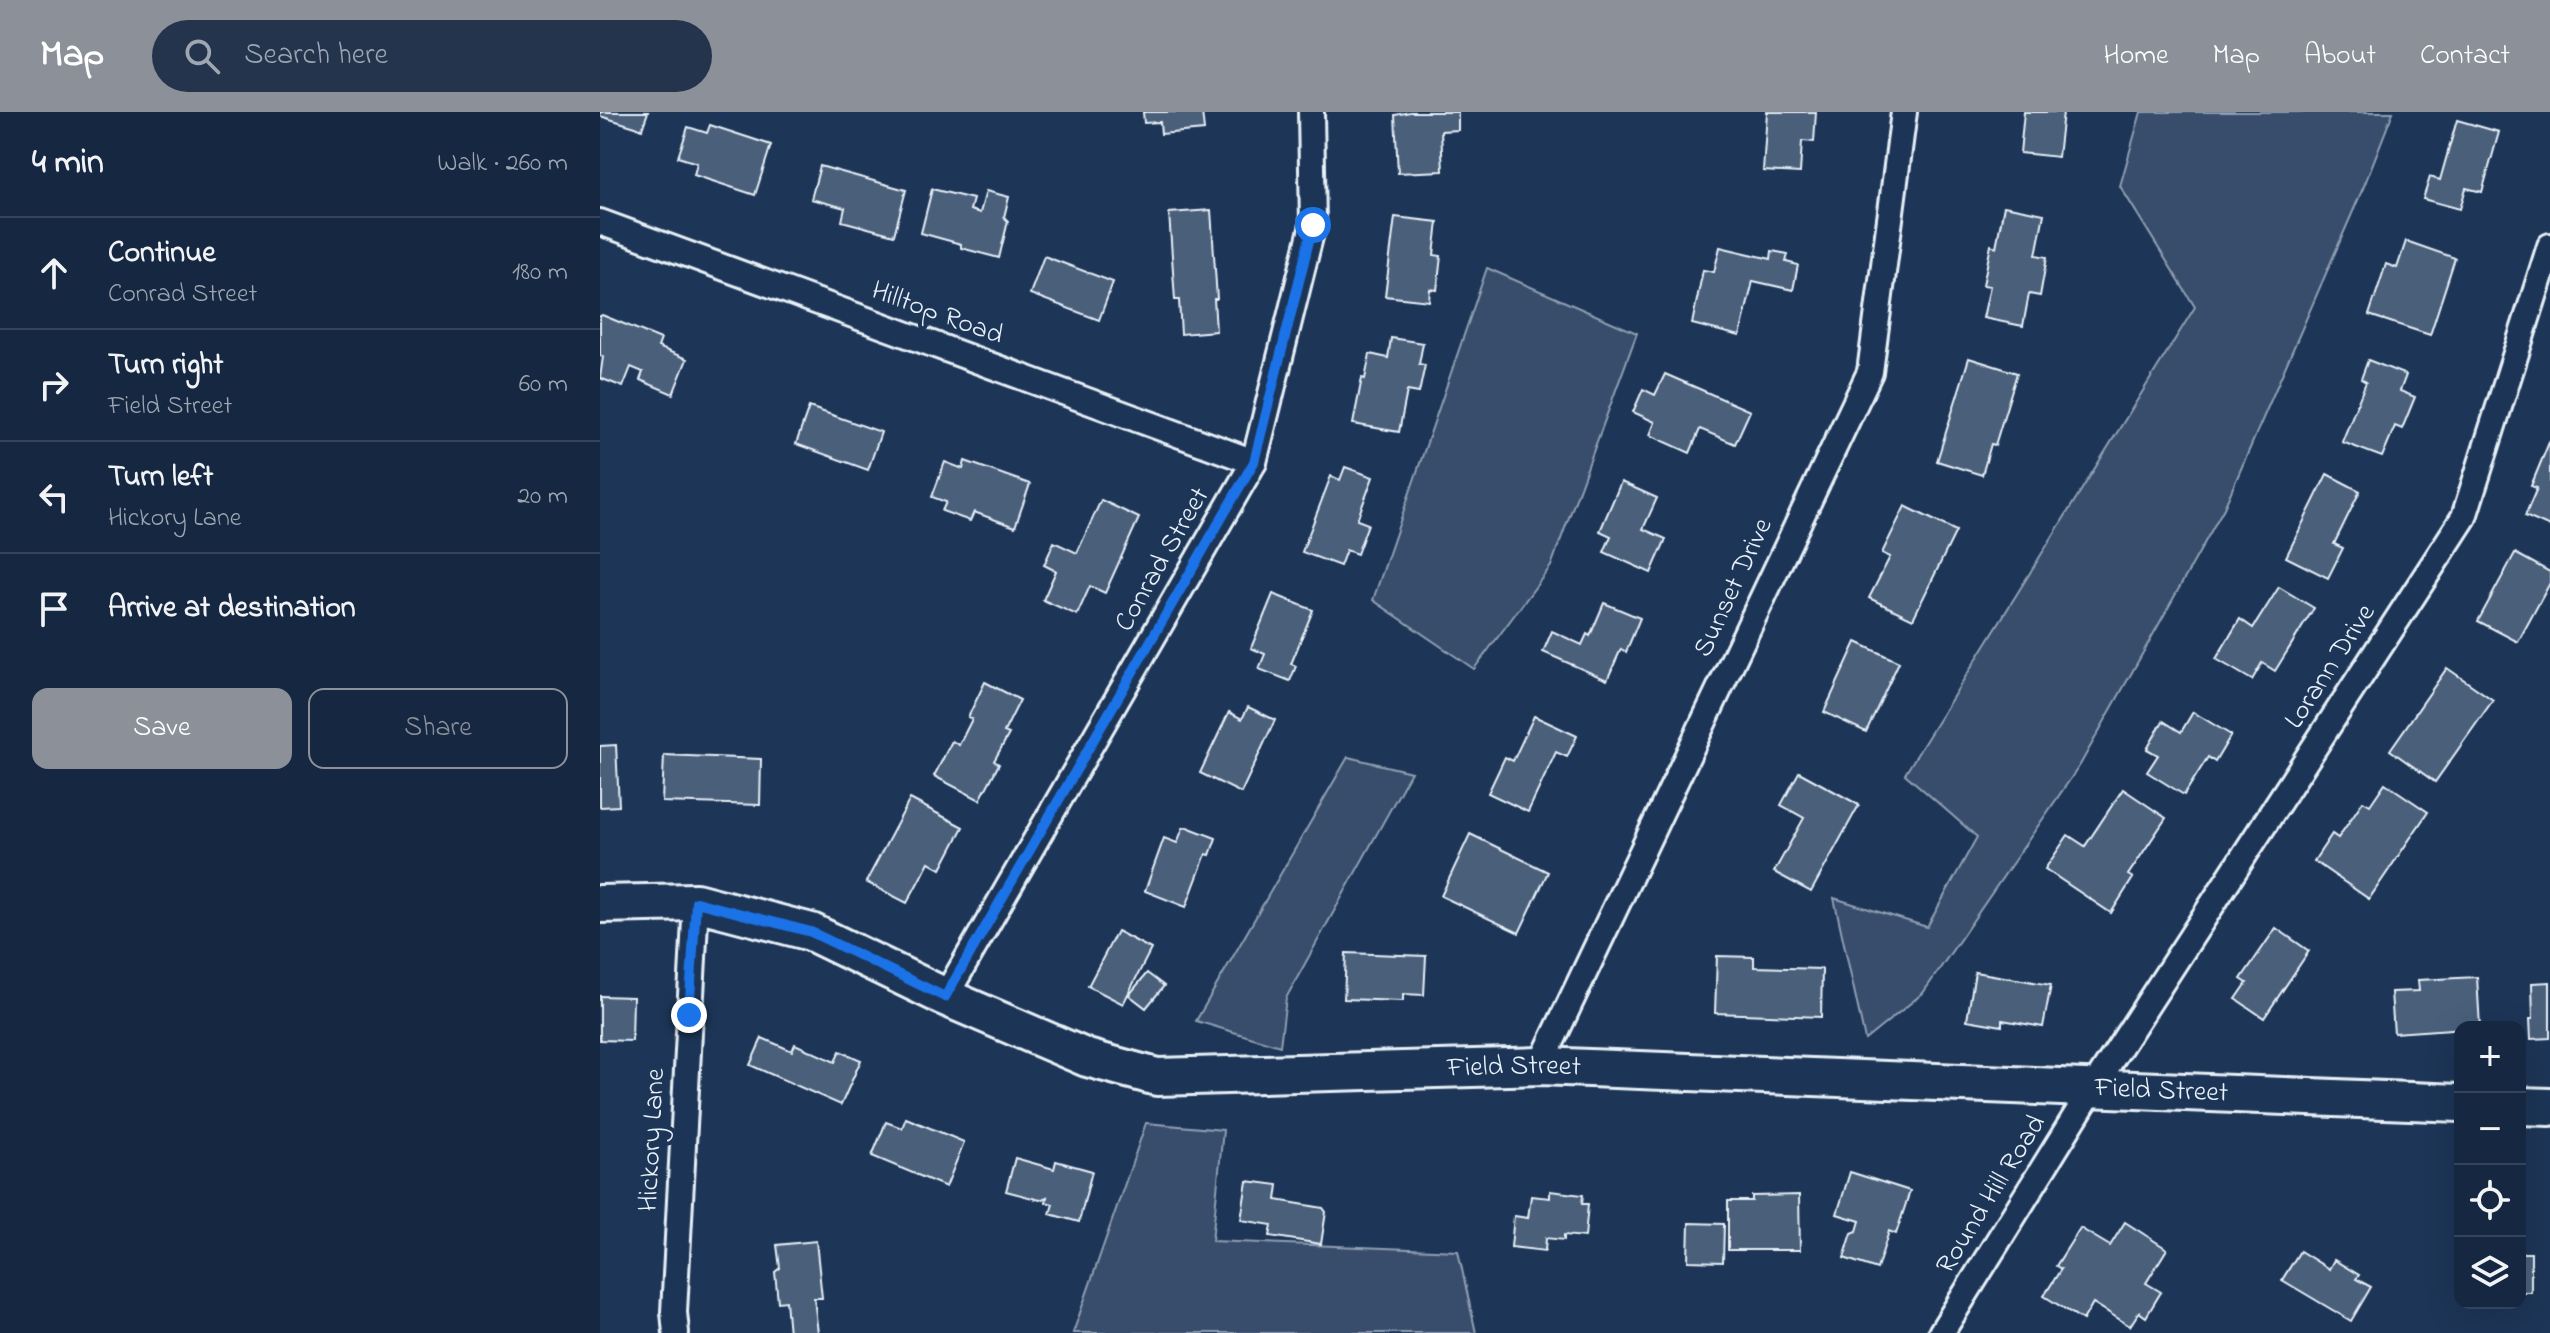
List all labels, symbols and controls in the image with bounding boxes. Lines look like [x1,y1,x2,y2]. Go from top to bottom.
search box [152,20,712,92]
text: Map [40,28,104,84]
icon: search [180,34,224,78]
text: Search here [244,34,388,78]
text: Home [2103,36,2169,77]
text: Map [2213,36,2260,77]
text: About [2304,36,2376,77]
text: Contact [2420,36,2510,77]
text: 4 min [32,139,104,189]
text: Walk · 260 m [437,145,568,183]
route start [1295,207,1331,243]
text: Continue [108,232,216,276]
icon: ahead [32,251,76,295]
text: 180 m [512,254,568,292]
street label: Hilltop Road [865,271,1009,357]
text: Conrad Street [108,276,257,314]
text: Turn right [108,344,223,388]
icon: right [32,363,76,407]
text: 60 m [519,366,568,404]
text: Field Street [108,388,232,426]
text: Turn left [108,456,213,500]
icon: left [32,475,76,519]
text: 20 m [517,478,568,516]
street label: Conrad Street [1105,480,1221,640]
text: Hickory Lane [108,500,241,538]
street label: Sunset Drive [1684,511,1784,664]
icon: arrive [32,587,76,631]
text: Arrive at destination [108,587,356,631]
street label: Lorann Drive [2275,596,2387,738]
button: Save [32,688,292,769]
button: Share [308,688,568,769]
route end [671,997,707,1033]
map controls [2454,1021,2526,1309]
button: + [2454,1021,2526,1093]
street label: Field Street [1445,1045,1582,1089]
street label: Hickory Lane [629,1067,677,1213]
street label: Field Street [2093,1068,2229,1114]
button: − [2454,1093,2526,1165]
street label: Round Hill Road [1927,1107,2058,1283]
button: locate [2454,1165,2526,1237]
button: layers [2454,1237,2526,1309]

